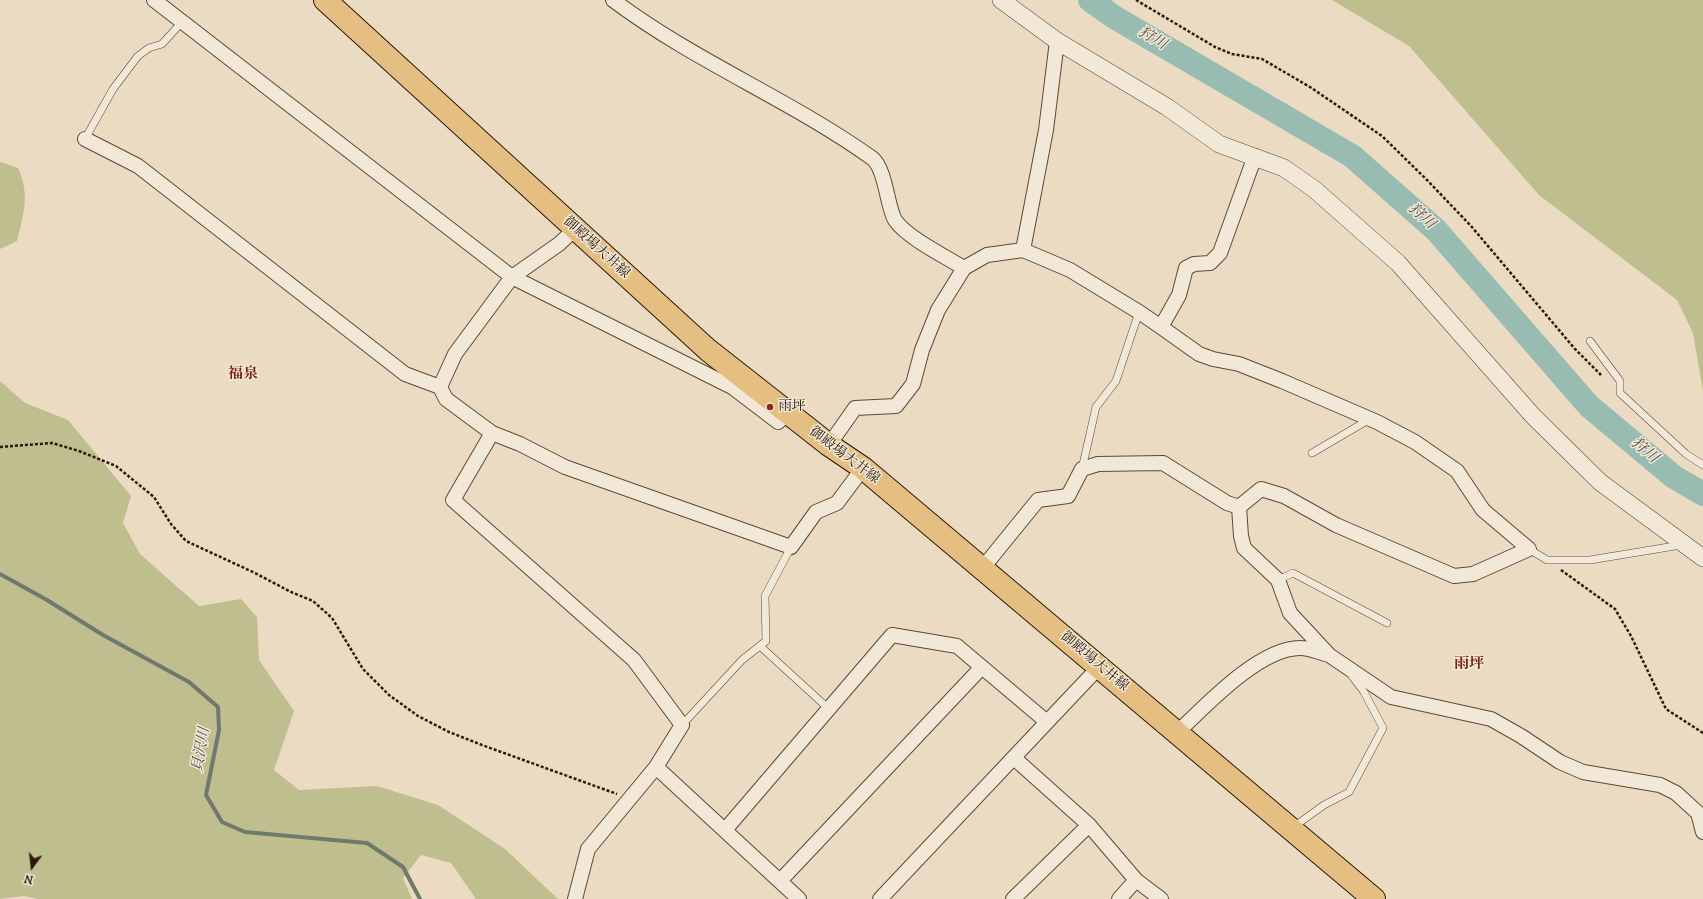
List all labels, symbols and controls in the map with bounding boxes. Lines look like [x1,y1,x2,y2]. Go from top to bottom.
water label: 狩川 [1135,24,1169,54]
water label: 狩川 [1404,200,1438,234]
street label: 御殿場大井線 [559,214,633,282]
district label: 福泉 [228,366,258,384]
place label: 雨坪 [778,399,806,415]
marker: 雨坪 [765,402,775,412]
street label: 御殿場大井線 [805,424,883,488]
water label: 狩川 [1627,434,1661,468]
street label: 御殿場大井線 [1056,629,1132,695]
district label: 雨坪 [1454,656,1484,674]
water label: 貝沢川 [189,726,215,774]
north arrow [12,847,52,887]
text: N [23,871,35,887]

